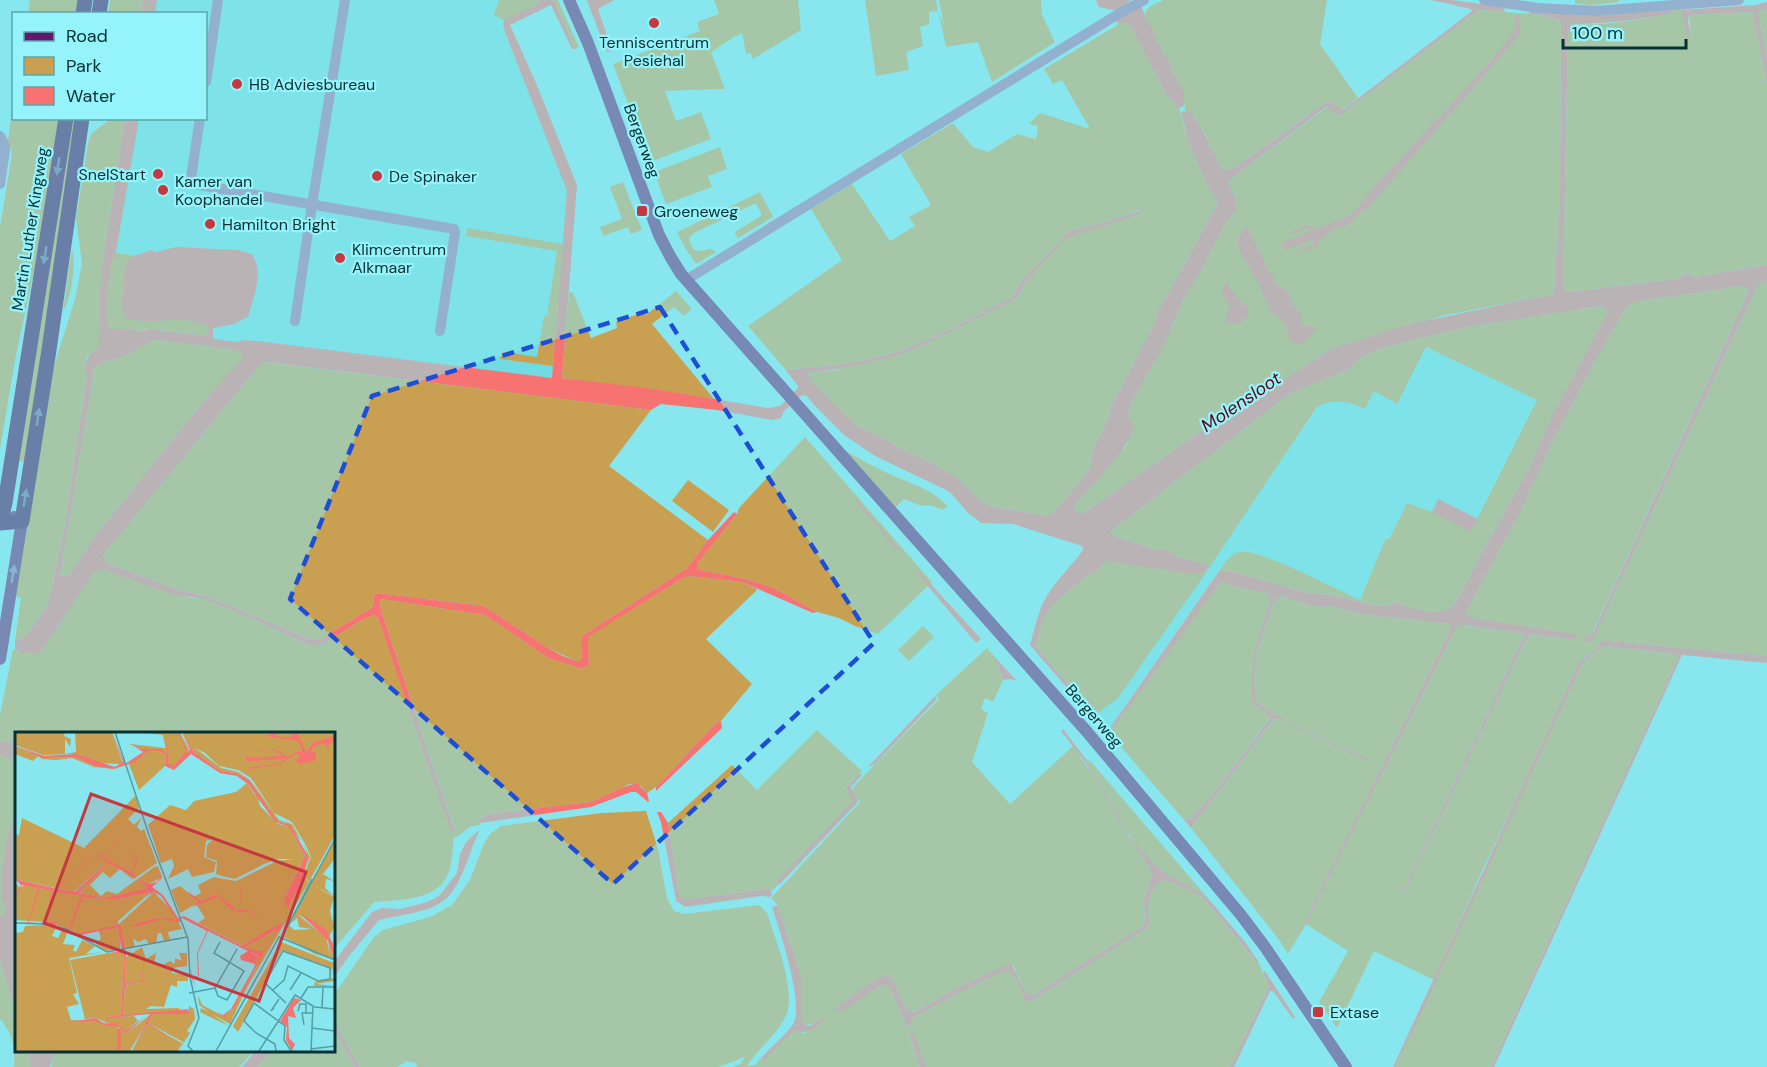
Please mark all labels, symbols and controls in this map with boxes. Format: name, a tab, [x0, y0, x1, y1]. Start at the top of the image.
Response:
legend	[12, 12, 207, 120]
scale bar	[1563, 12, 1686, 50]
marker: Tenniscentrum Pesiehal	[647, 16, 661, 30]
text: 100 m	[1572, 21, 1623, 45]
text: Road	[66, 24, 108, 48]
place label: Tenniscentrum Pesiehal	[599, 32, 709, 71]
text: Park	[66, 54, 102, 78]
place label: HB Adviesbureau	[249, 74, 375, 95]
marker: HB Adviesbureau	[230, 77, 244, 91]
text: Water	[66, 84, 116, 108]
street label: Bergerweg	[619, 101, 665, 181]
street label: Martin Luther Kingweg	[7, 146, 53, 312]
one-way arrow	[54, 157, 63, 176]
place label: SnelStart	[78, 164, 146, 185]
place label: De Spinaker	[389, 166, 477, 187]
marker: SnelStart	[151, 167, 165, 181]
marker: De Spinaker	[370, 169, 384, 183]
place label: Kamer van Koophandel	[175, 171, 263, 210]
marker: Kamer van Koophandel	[156, 183, 170, 197]
place label: Groeneweg	[654, 201, 738, 222]
marker: Groeneweg	[635, 204, 649, 218]
place label: Hamilton Bright	[222, 214, 336, 235]
marker: Hamilton Bright	[203, 217, 217, 231]
place label: Klimcentrum Alkmaar	[352, 239, 446, 278]
one-way arrow	[40, 246, 49, 265]
marker: Klimcentrum Alkmaar	[333, 251, 347, 265]
water label: Molensloot	[1196, 366, 1287, 438]
one-way arrow	[34, 407, 43, 426]
one-way arrow	[21, 488, 30, 507]
one-way arrow	[9, 564, 18, 583]
street label: Bergerweg	[1061, 680, 1128, 752]
inset map	[15, 732, 334, 1052]
place label: Extase	[1330, 1002, 1379, 1023]
marker: Extase	[1311, 1005, 1325, 1019]

